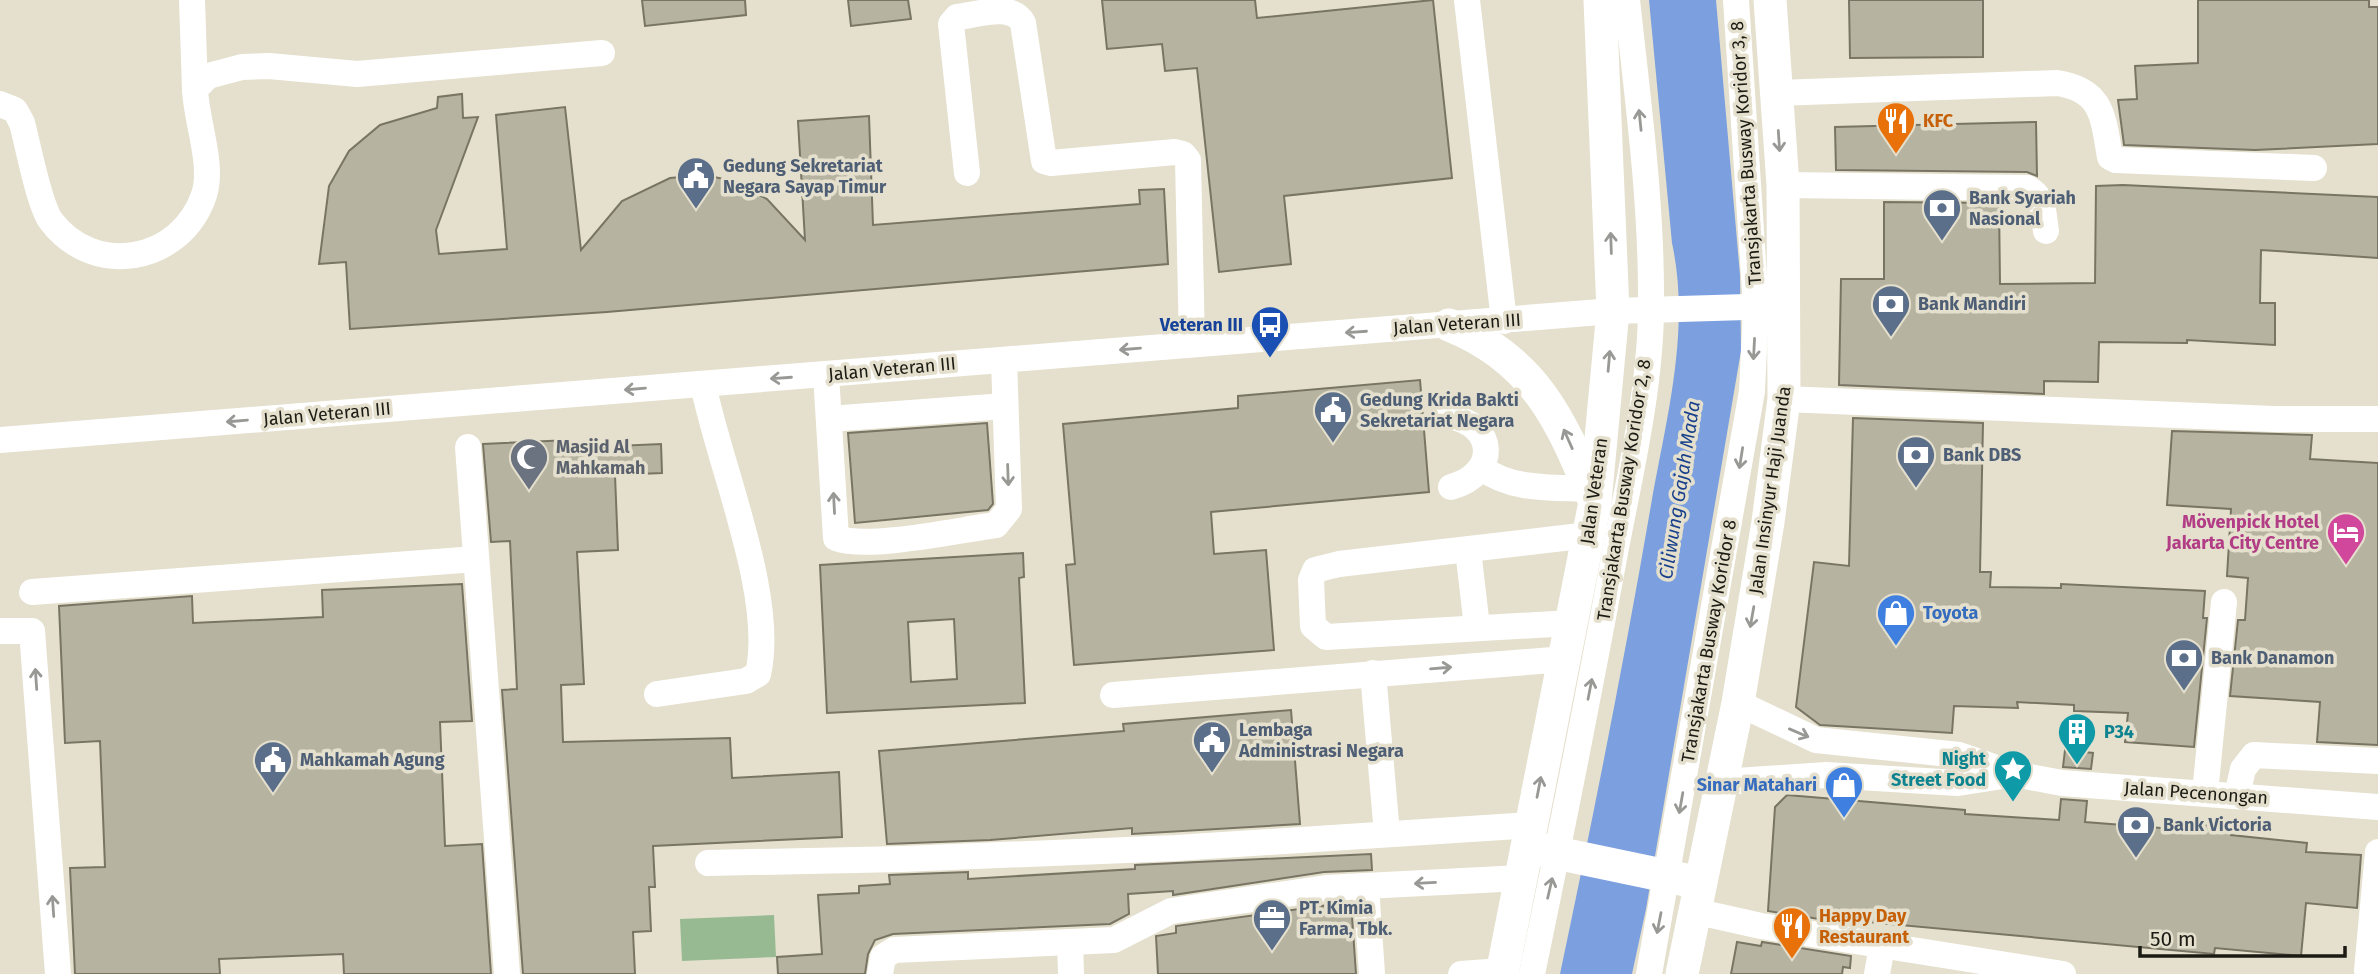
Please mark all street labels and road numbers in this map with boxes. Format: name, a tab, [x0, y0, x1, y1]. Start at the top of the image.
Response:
street label: Transjakarta Busway Koridor 3, 8	[1726, 20, 1766, 286]
street label: Jalan Veteran III	[1392, 309, 1522, 339]
street label: Jalan Veteran III	[827, 352, 957, 386]
street label: Transjakarta Busway Koridor 2, 8	[1592, 358, 1656, 622]
street label: Jalan Insinyur Haji Juanda	[1745, 385, 1795, 595]
street label: Jalan Veteran III	[262, 397, 392, 431]
street label: Jalan Veteran	[1576, 436, 1612, 546]
street label: Transjakarta Busway Koridor 8	[1677, 518, 1741, 764]
street label: Jalan Pecenongan	[2123, 777, 2269, 809]

